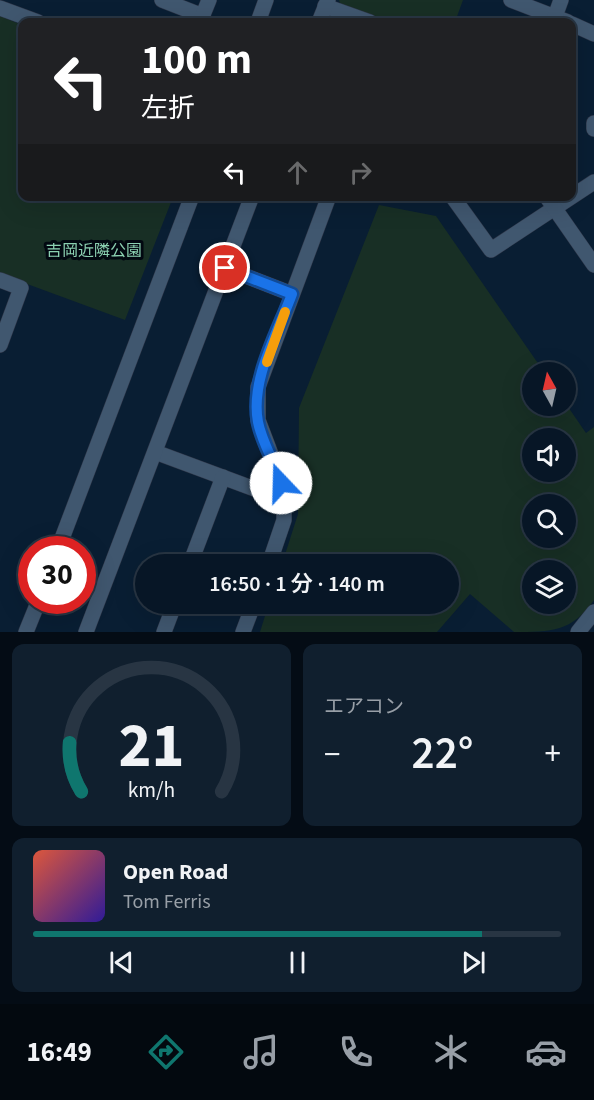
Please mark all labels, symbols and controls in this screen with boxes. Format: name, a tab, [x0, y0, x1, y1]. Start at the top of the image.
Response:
text: 100 m	[141, 30, 252, 90]
icon: left	[42, 42, 120, 120]
text: 左折	[141, 89, 195, 128]
icon: left	[218, 156, 251, 189]
icon: ahead	[281, 156, 314, 189]
icon: right	[344, 156, 377, 189]
park label: 吉岡近隣公園	[46, 240, 142, 262]
pin	[199, 242, 250, 293]
icon: arrive	[208, 251, 241, 284]
north arrow	[522, 362, 576, 416]
map controls	[522, 362, 576, 614]
button: sound	[522, 428, 576, 482]
position arrow	[249, 451, 313, 515]
button: search	[522, 494, 576, 548]
speed limit sign: 30	[18, 536, 96, 614]
button: layers	[522, 560, 576, 614]
text: 16:50 · 1 分 · 140 m	[209, 568, 385, 600]
text: エアコン	[324, 693, 404, 721]
text: 21	[119, 702, 184, 791]
text: 22°	[412, 722, 473, 786]
text: −	[324, 731, 340, 778]
text: +	[545, 731, 561, 778]
text: km/h	[128, 775, 175, 806]
text: Open Road	[123, 856, 228, 888]
text: Tom Ferris	[123, 888, 211, 916]
icon: previous	[105, 946, 138, 979]
icon: pause	[281, 946, 314, 979]
icon: next	[457, 946, 490, 979]
icon: directions	[145, 1031, 187, 1073]
icon: music	[240, 1031, 282, 1073]
icon: phone	[335, 1031, 377, 1073]
icon: climate	[430, 1031, 472, 1073]
icon: car	[525, 1031, 567, 1073]
text: 16:49	[27, 1033, 92, 1072]

